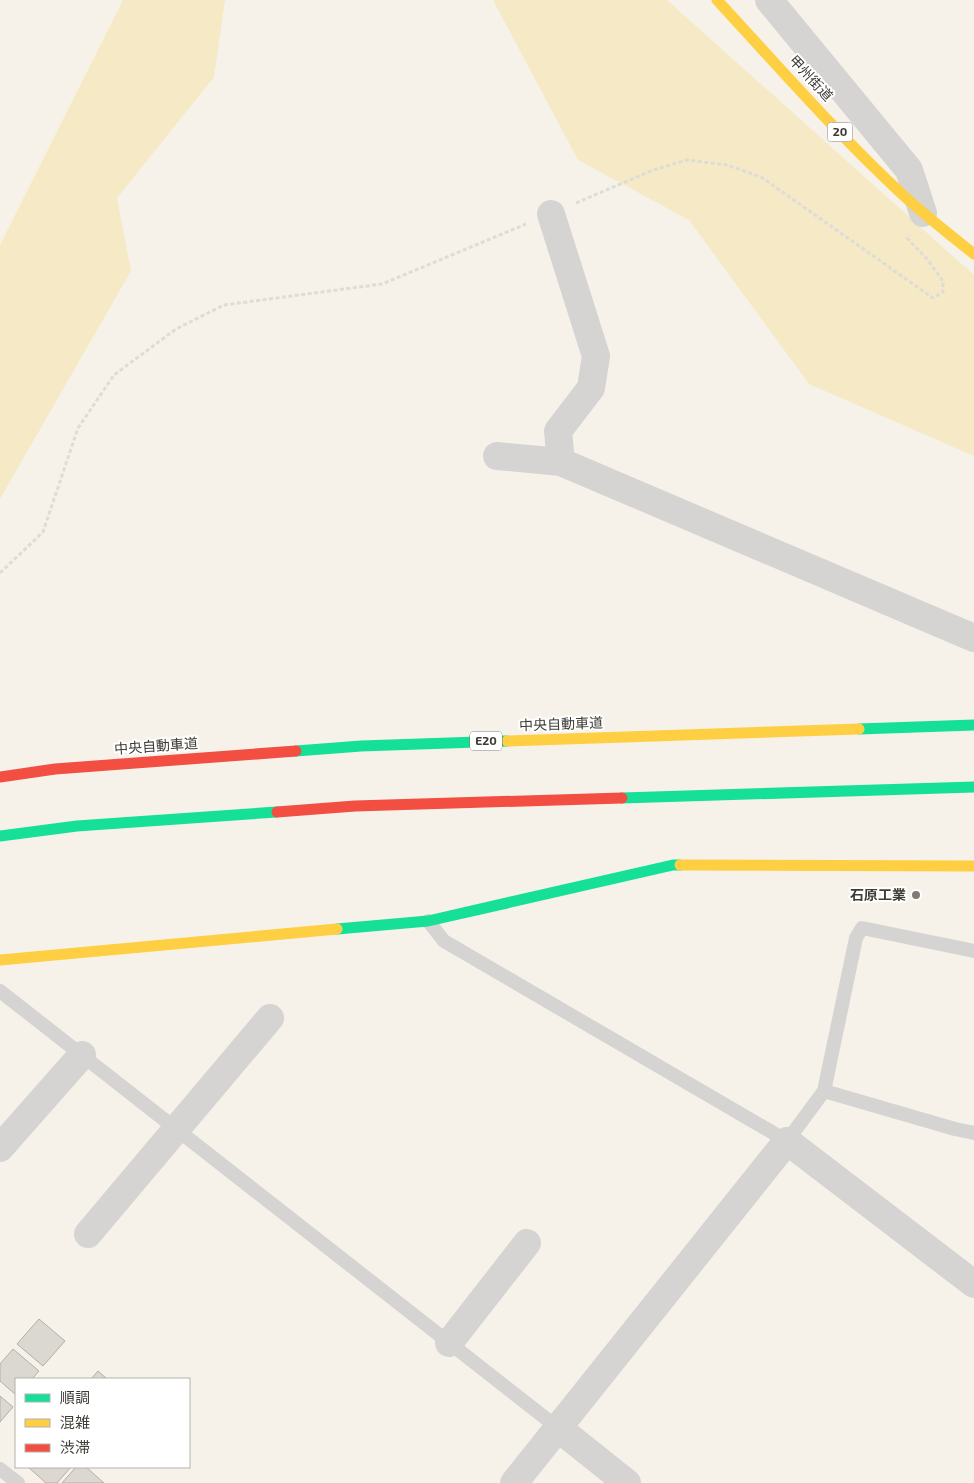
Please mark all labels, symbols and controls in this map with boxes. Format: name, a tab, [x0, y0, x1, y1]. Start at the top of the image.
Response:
street label: 甲州街道	[786, 51, 837, 104]
road number: 20	[828, 122, 852, 142]
street label: 中央自動車道	[519, 714, 603, 733]
road number: E20	[470, 731, 502, 750]
street label: 中央自動車道	[113, 734, 198, 757]
place label: 石原工業	[850, 886, 906, 903]
marker: 石原工業	[910, 889, 922, 901]
legend	[15, 1378, 190, 1468]
text: 順調	[60, 1388, 90, 1406]
text: 混雑	[60, 1413, 90, 1431]
text: 渋滞	[60, 1438, 90, 1456]

